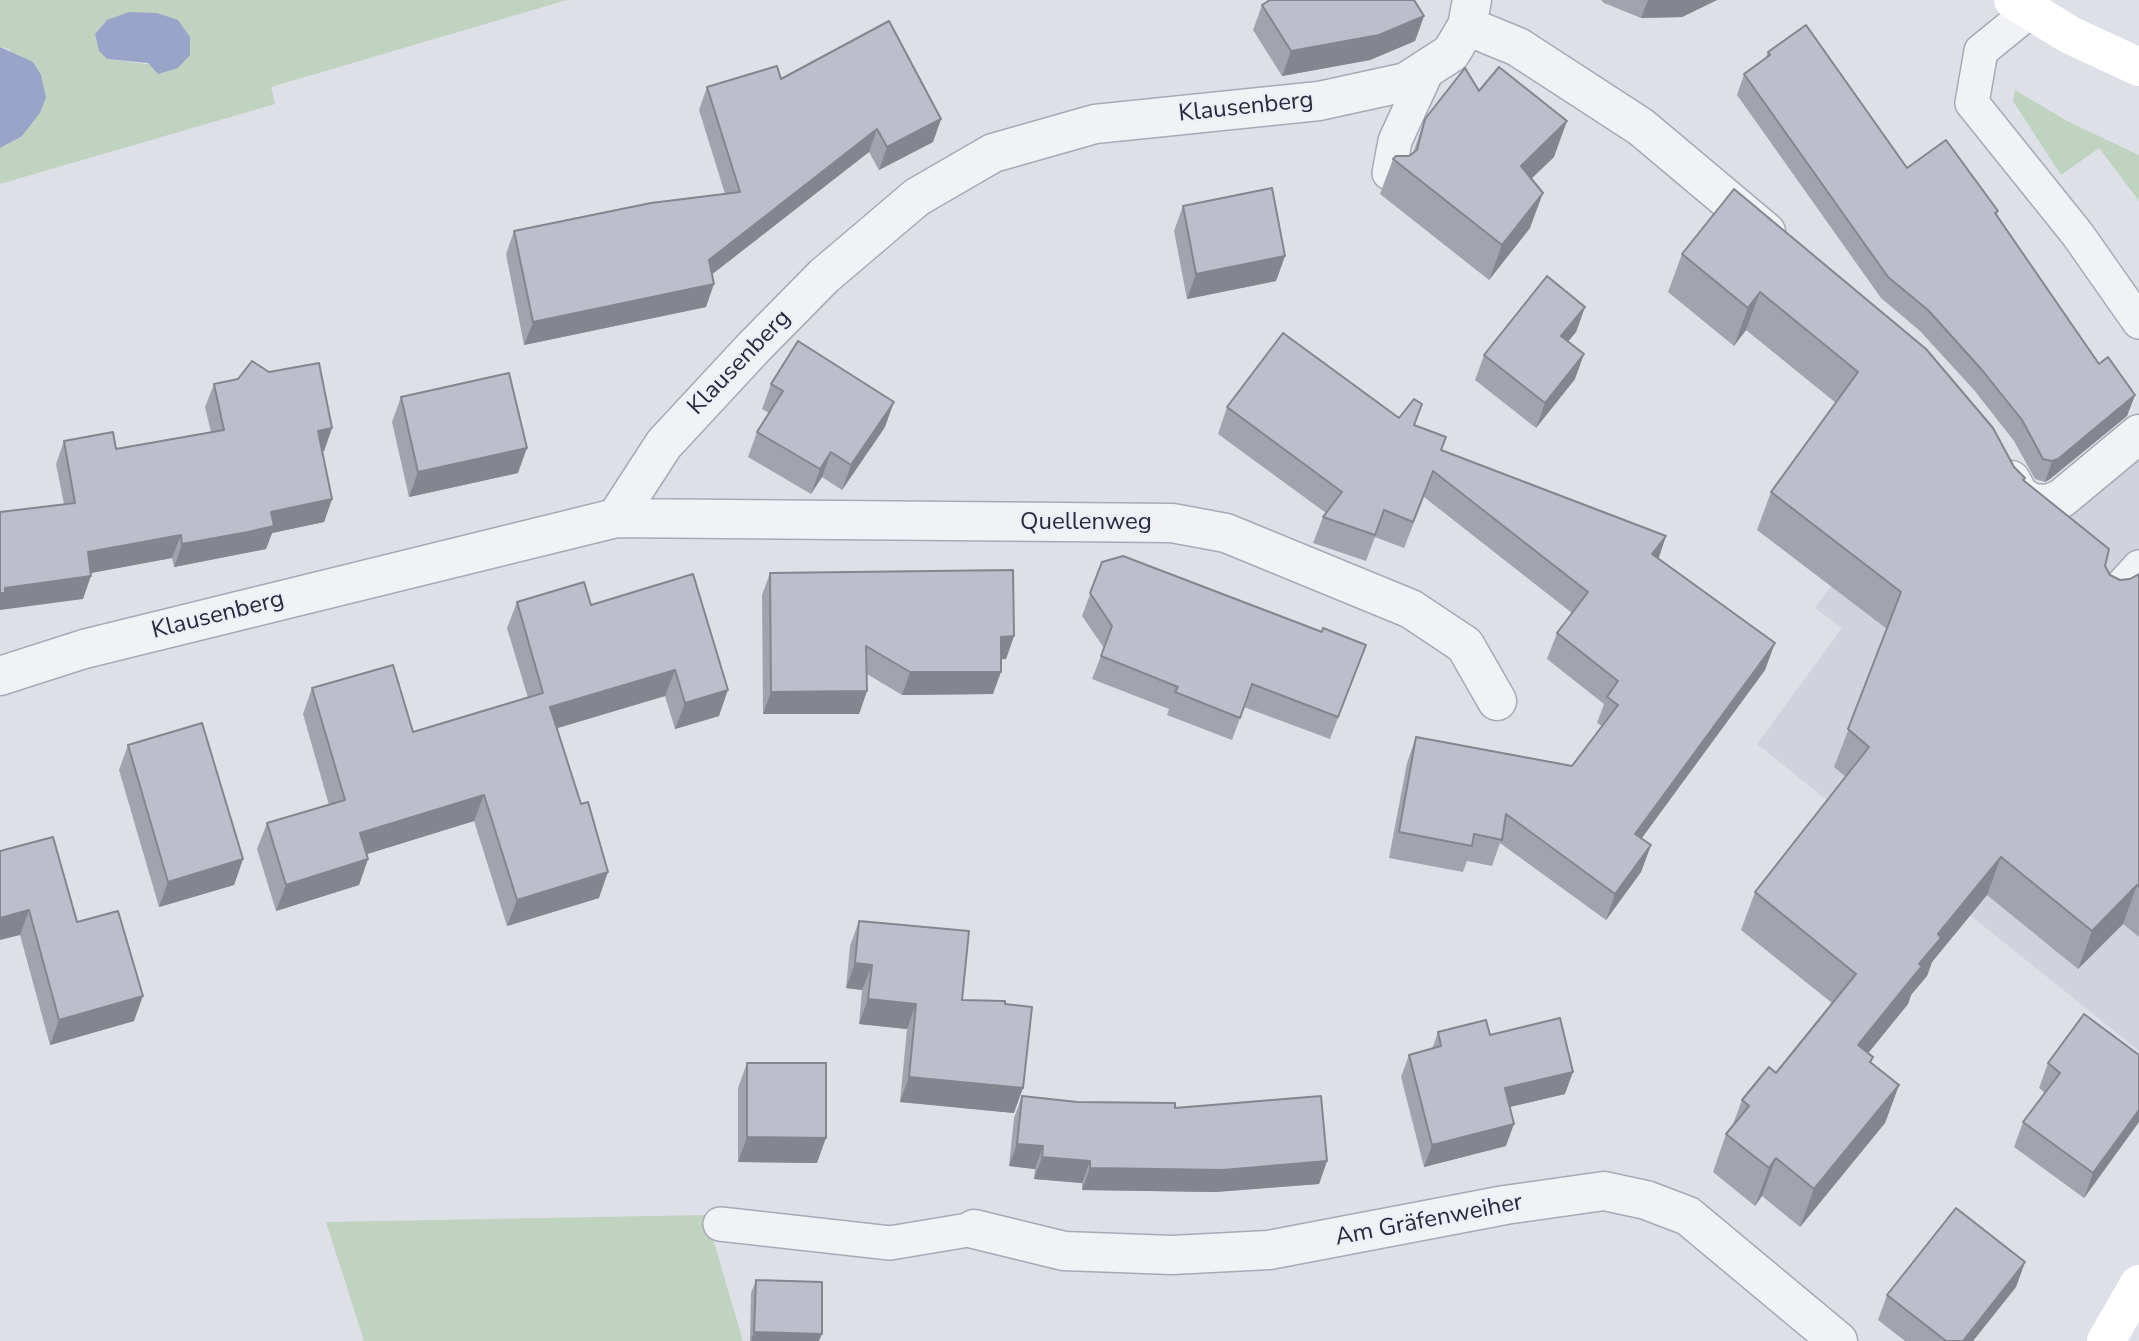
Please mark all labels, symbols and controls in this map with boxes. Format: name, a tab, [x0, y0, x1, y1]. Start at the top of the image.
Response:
street label: Klausenberg	[1177, 87, 1315, 129]
street label: Klausenberg	[683, 304, 797, 422]
street label: Quellenweg	[1020, 509, 1152, 537]
street label: Klausenberg	[149, 586, 287, 646]
street label: Am Gräfenweiher	[1333, 1189, 1525, 1253]

